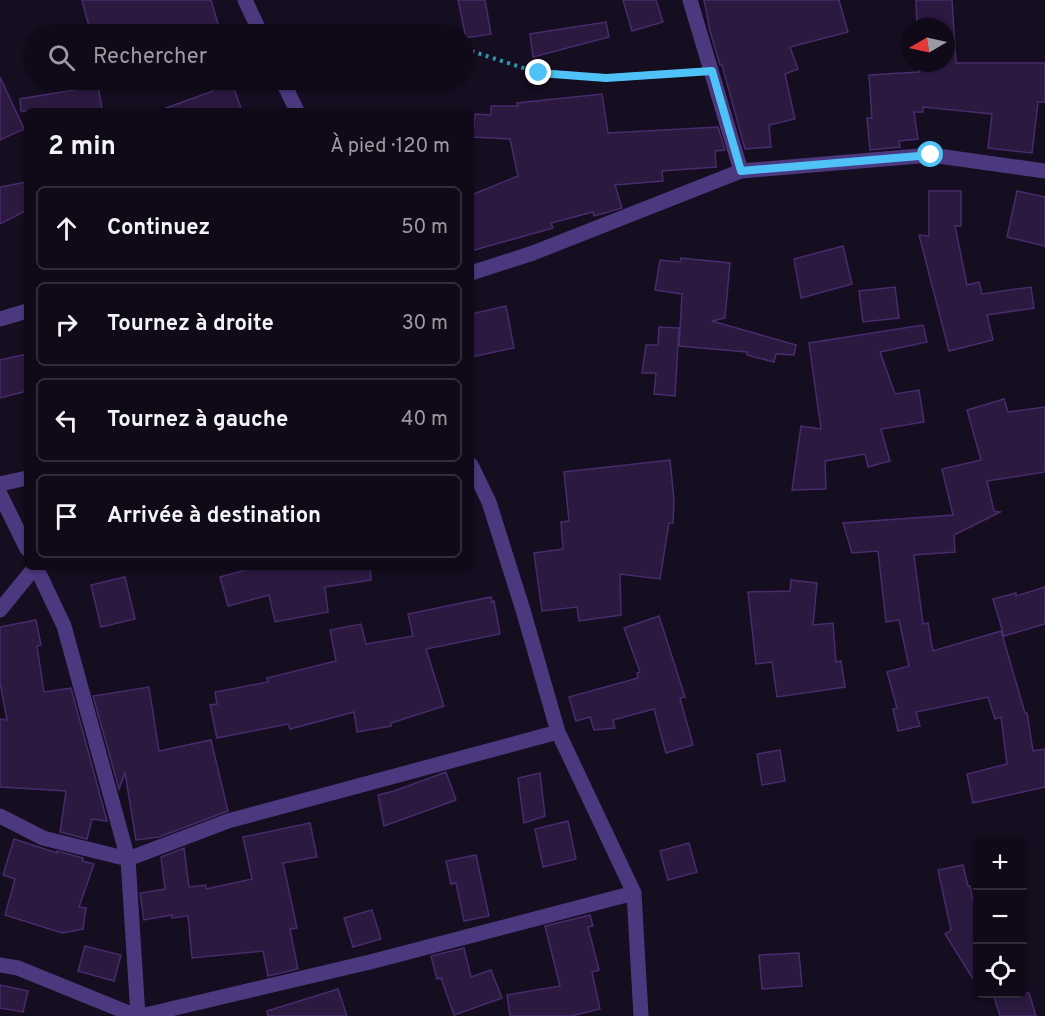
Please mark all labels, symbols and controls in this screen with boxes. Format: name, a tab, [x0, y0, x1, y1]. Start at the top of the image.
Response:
north arrow	[901, 18, 955, 72]
search box	[24, 24, 474, 90]
icon: search	[45, 41, 78, 74]
text: Rechercher	[93, 44, 207, 71]
route end	[525, 59, 551, 85]
text: 2 min	[48, 131, 116, 164]
text: À pied · 120 m	[330, 134, 450, 160]
route start	[917, 141, 943, 167]
icon: ahead	[50, 212, 83, 245]
text: Continuez	[107, 215, 210, 242]
text: 50 m	[401, 215, 448, 241]
icon: right	[50, 308, 83, 341]
text: Tournez à droite	[107, 311, 274, 338]
text: 30 m	[402, 311, 448, 337]
icon: left	[50, 404, 83, 437]
text: Tournez à gauche	[107, 407, 288, 434]
text: 40 m	[401, 407, 448, 433]
icon: arrive	[50, 500, 83, 533]
text: Arrivée à destination	[107, 503, 321, 530]
map controls	[973, 836, 1027, 998]
button: +	[973, 836, 1027, 890]
button: −	[973, 890, 1027, 944]
button: locate	[973, 944, 1027, 998]

